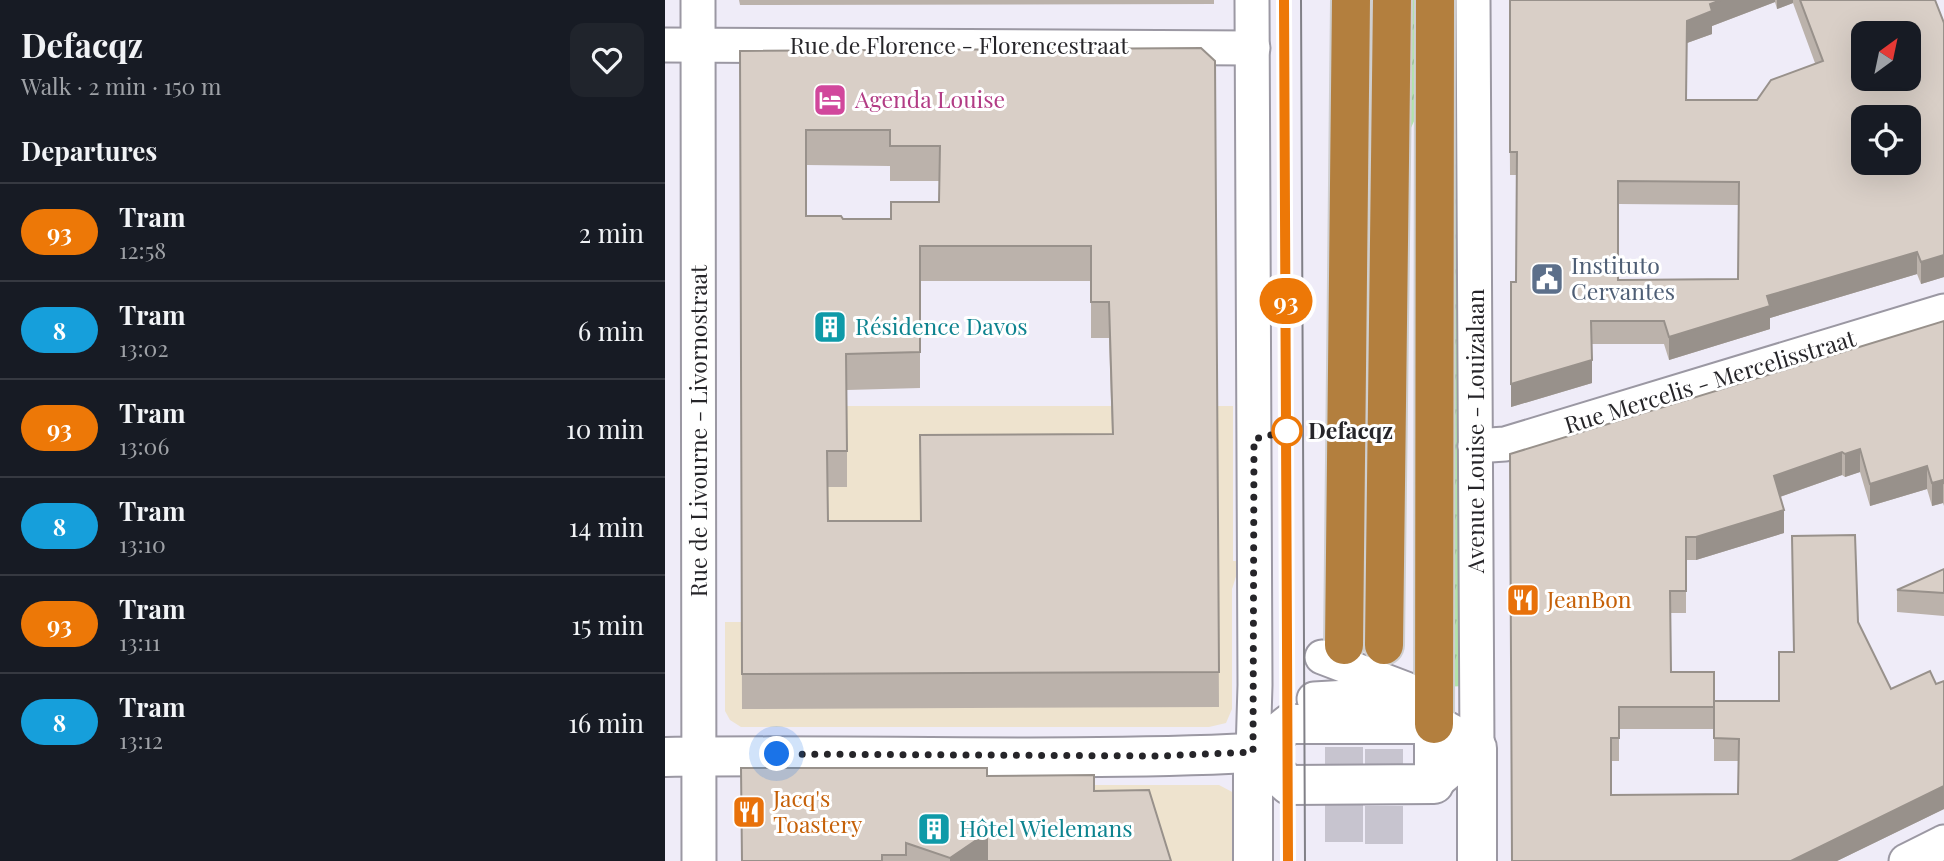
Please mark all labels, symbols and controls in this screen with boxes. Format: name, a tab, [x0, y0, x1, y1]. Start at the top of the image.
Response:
north arrow	[1851, 21, 1921, 91]
map controls	[1851, 21, 1921, 175]
text: Defacqz	[21, 22, 143, 66]
button: heart	[570, 23, 644, 97]
street label: Rue de Florence - Florencestraat	[790, 29, 1129, 60]
text: Walk · 2 min · 150 m	[21, 70, 222, 101]
hotel icon: Agenda Louise	[811, 81, 849, 119]
place label: Agenda Louise	[854, 83, 1005, 114]
button: locate	[1851, 105, 1921, 175]
text: Departures	[21, 133, 157, 168]
text: Tram	[119, 199, 186, 234]
text: 2 min	[579, 215, 644, 250]
text: 93	[47, 216, 72, 248]
text: 12:58	[119, 234, 166, 265]
place label: Instituto Cervantes	[1571, 249, 1675, 306]
public building icon: Instituto Cervantes	[1528, 260, 1566, 298]
street label: Rue de Livourne - Livornostraat	[682, 264, 713, 597]
line badge: 93	[1255, 278, 1317, 324]
text: 93	[1274, 285, 1298, 317]
street label: Avenue Louise - Louizalaan	[1459, 288, 1490, 574]
text: Tram	[119, 297, 186, 332]
building icon: Résidence Davos	[811, 308, 849, 346]
place label: Résidence Davos	[855, 310, 1028, 341]
text: 6 min	[578, 313, 644, 348]
text: 8	[53, 314, 66, 346]
street label: Rue Mercelis - Mercelisstraat	[1560, 321, 1860, 440]
text: 13:02	[119, 332, 168, 363]
text: Tram	[119, 395, 186, 430]
text: 10 min	[566, 411, 644, 446]
text: 93	[47, 412, 72, 444]
place label: Defacqz	[1308, 414, 1393, 445]
marker: Defacqz	[1272, 416, 1302, 446]
text: 13:06	[119, 430, 169, 461]
text: Tram	[119, 493, 186, 528]
text: 14 min	[569, 509, 644, 544]
text: 8	[53, 510, 66, 542]
text: 13:10	[119, 528, 166, 559]
restaurant icon: JeanBon	[1504, 581, 1542, 619]
place label: JeanBon	[1546, 583, 1632, 614]
text: Tram	[119, 591, 186, 626]
text: 15 min	[572, 607, 644, 642]
text: 93	[47, 608, 72, 640]
text: 13:11	[119, 626, 161, 657]
text: Tram	[119, 689, 186, 724]
text: 16 min	[568, 705, 644, 740]
text: 8	[53, 706, 66, 738]
text: 13:12	[119, 724, 163, 755]
your location	[759, 736, 794, 771]
place label: Jacq's Toastery	[772, 782, 863, 839]
restaurant icon: Jacq's Toastery	[730, 793, 768, 831]
building icon: Hôtel Wielemans	[915, 810, 953, 848]
place label: Hôtel Wielemans	[959, 812, 1132, 843]

